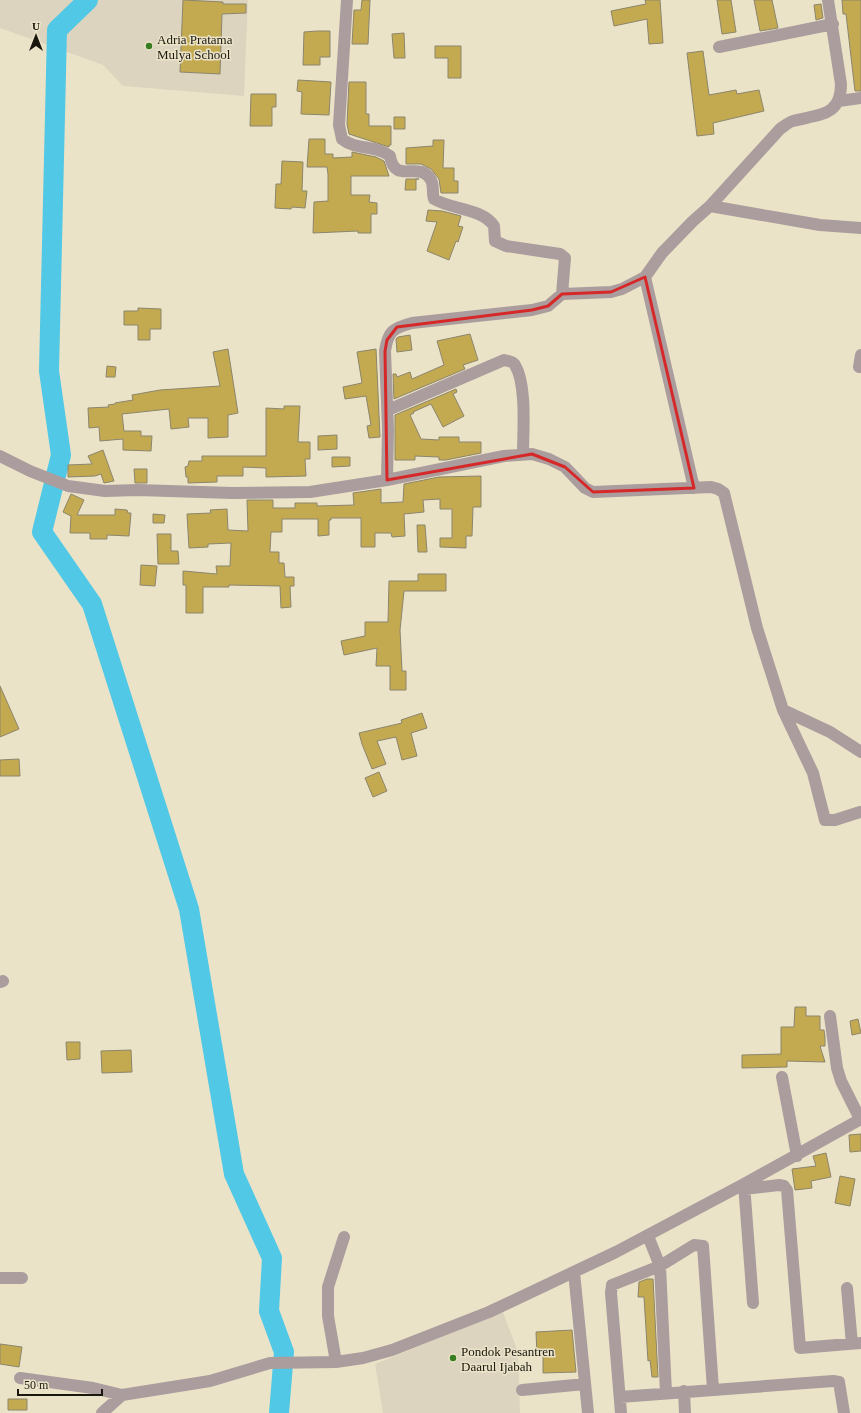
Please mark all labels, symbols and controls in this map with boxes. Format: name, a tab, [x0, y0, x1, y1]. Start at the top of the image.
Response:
north arrow	[16, 16, 56, 56]
text: U	[32, 20, 40, 32]
place label: Adria Pratama Mulya School	[157, 32, 233, 62]
marker: Adria Pratama Mulya School	[144, 41, 154, 51]
place label: Pondok Pesantren Daarul Ijabah	[461, 1344, 555, 1374]
marker: Pondok Pesantren Daarul Ijabah	[448, 1353, 458, 1363]
scale bar	[18, 1371, 102, 1397]
text: 50 m	[24, 1378, 49, 1392]

